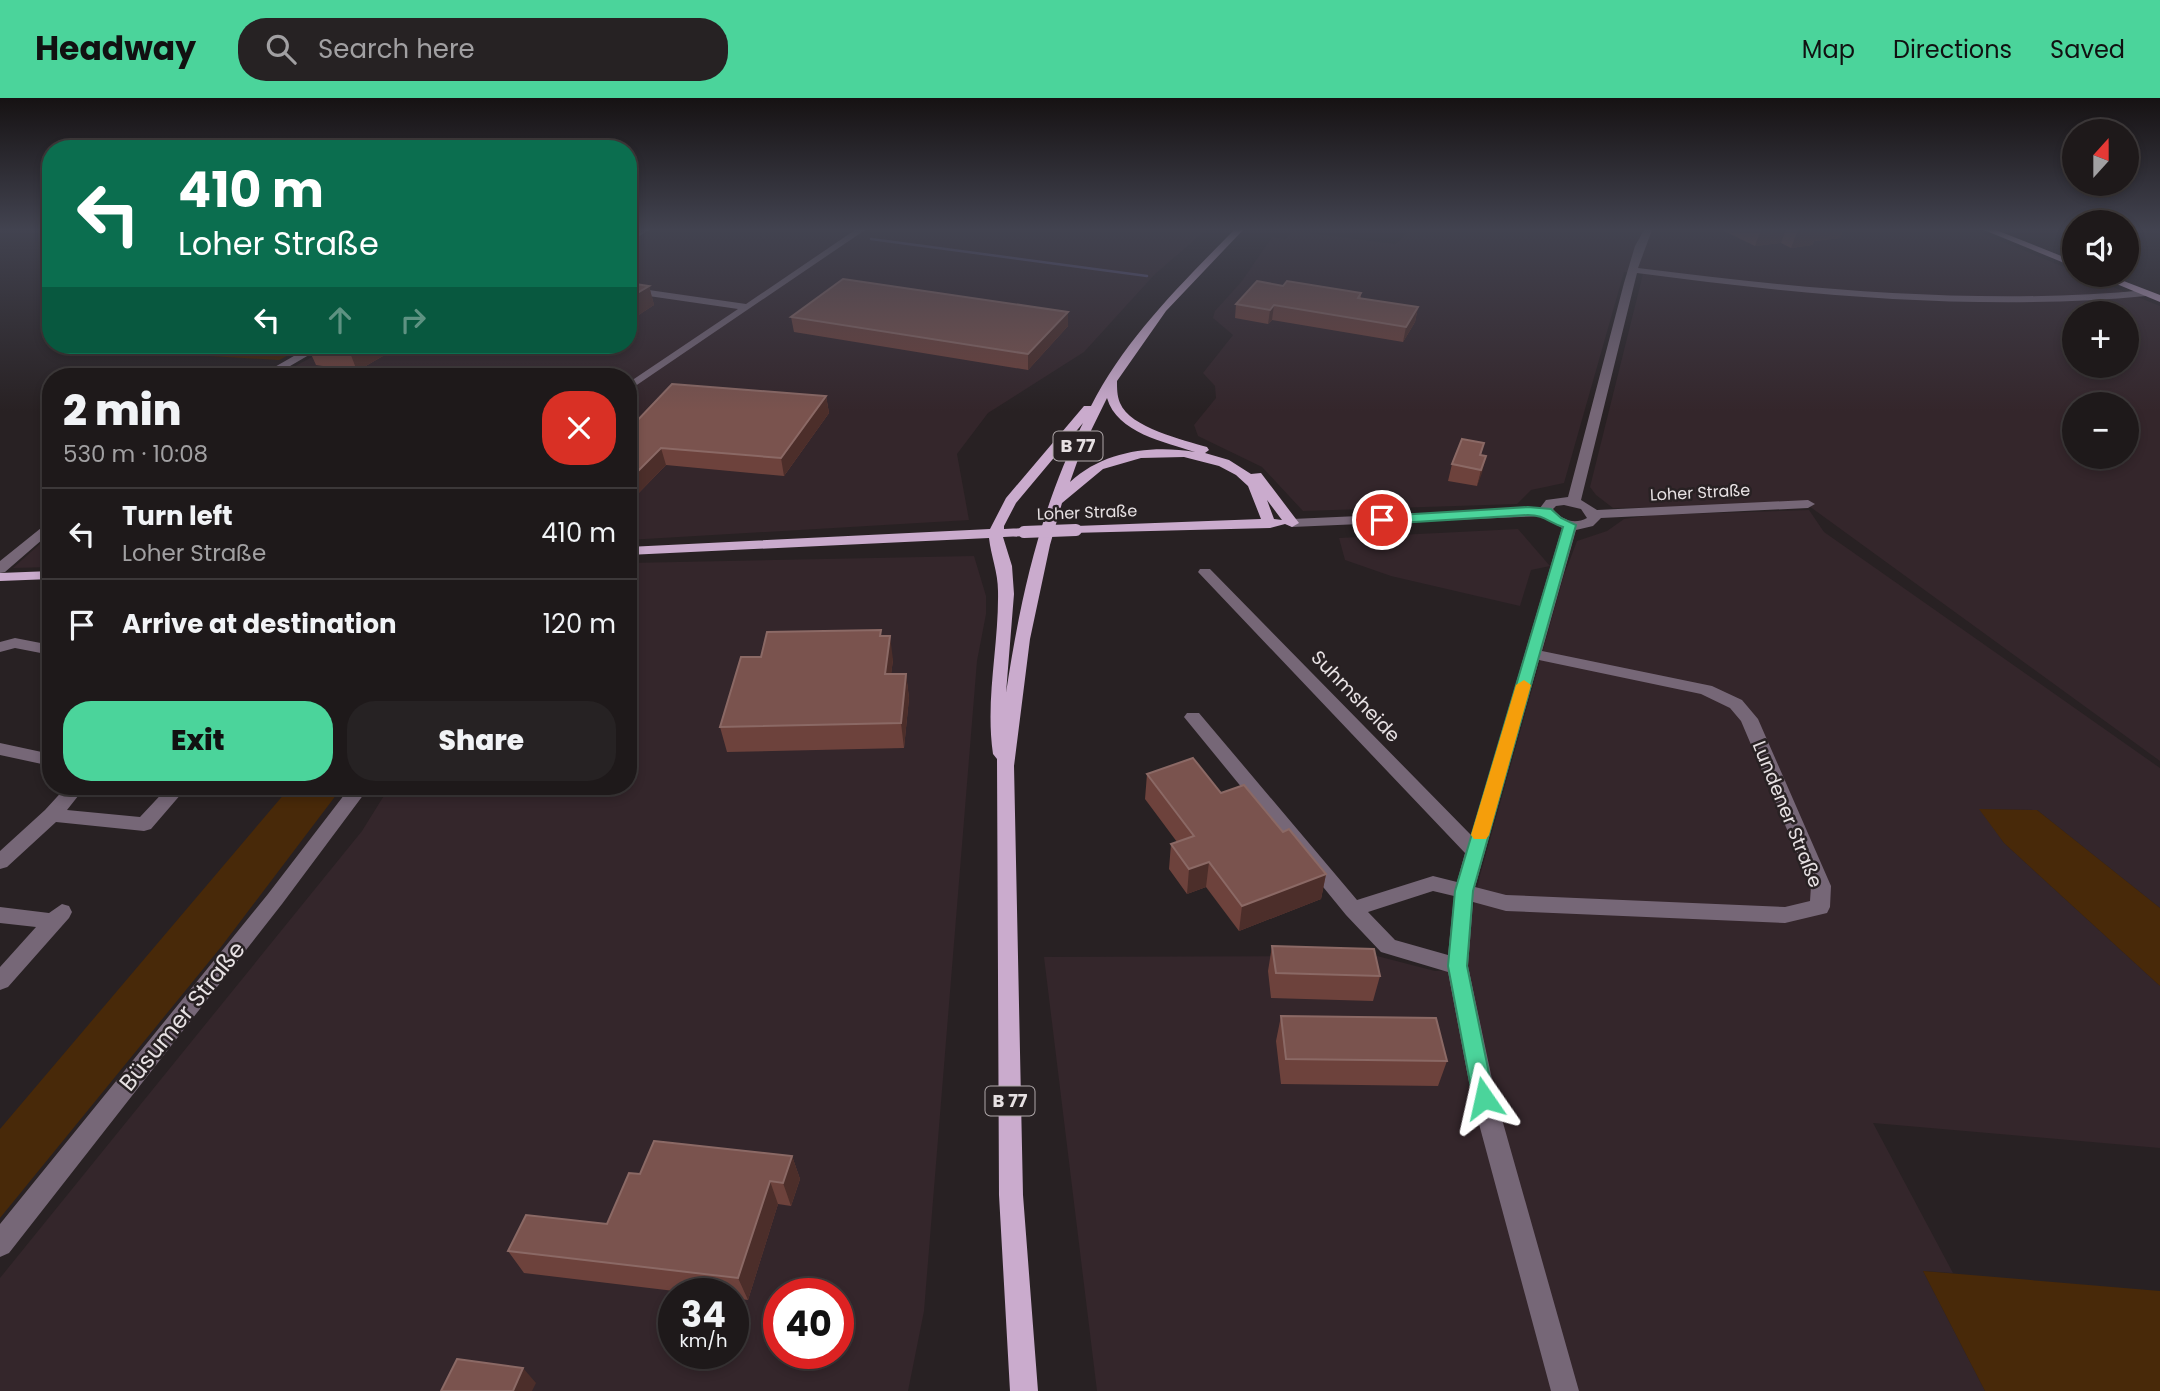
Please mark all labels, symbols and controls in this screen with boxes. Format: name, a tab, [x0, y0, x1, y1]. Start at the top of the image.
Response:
search box	[238, 18, 728, 81]
text: Headway	[35, 25, 196, 72]
icon: search	[262, 30, 300, 68]
text: Search here	[318, 31, 475, 67]
text: Map	[1802, 33, 1855, 66]
text: Directions	[1893, 33, 2012, 66]
text: Saved	[2050, 33, 2125, 66]
north arrow	[2062, 119, 2138, 196]
map controls	[2062, 119, 2139, 469]
text: 410 m	[178, 156, 324, 224]
icon: left	[63, 168, 154, 259]
button: sound	[2062, 210, 2139, 287]
text: Loher Straße	[178, 221, 379, 266]
icon: left	[248, 301, 286, 339]
icon: ahead	[321, 301, 359, 339]
icon: right	[394, 301, 432, 339]
button: +	[2062, 301, 2139, 378]
text: 2 min	[63, 381, 181, 440]
button: close	[542, 391, 616, 465]
button: −	[2062, 392, 2139, 469]
road number: B 77	[1054, 432, 1102, 460]
text: 530 m · 10:08	[63, 438, 208, 470]
street label: Loher Straße	[1649, 478, 1751, 507]
pin	[1352, 490, 1412, 550]
text: Turn left	[122, 498, 233, 534]
street label: Loher Straße	[1036, 499, 1138, 526]
icon: arrive	[1363, 501, 1401, 539]
icon: left	[63, 515, 101, 553]
text: 410 m	[541, 515, 616, 551]
text: Loher Straße	[122, 537, 266, 569]
icon: arrive	[63, 606, 101, 644]
text: Arrive at destination	[122, 606, 397, 642]
text: 120 m	[543, 606, 616, 642]
street label: Suhmsheide	[1305, 644, 1406, 748]
button: Exit	[63, 701, 333, 781]
button: Share	[347, 701, 616, 781]
street label: Lundener Straße	[1746, 737, 1829, 892]
street label: Büsumer Straße	[112, 934, 252, 1098]
position arrow	[1447, 1061, 1521, 1135]
road number: B 77	[986, 1086, 1034, 1116]
speed limit sign: 40	[763, 1278, 854, 1369]
text: 34	[681, 1290, 726, 1339]
text: km/h	[680, 1328, 727, 1353]

